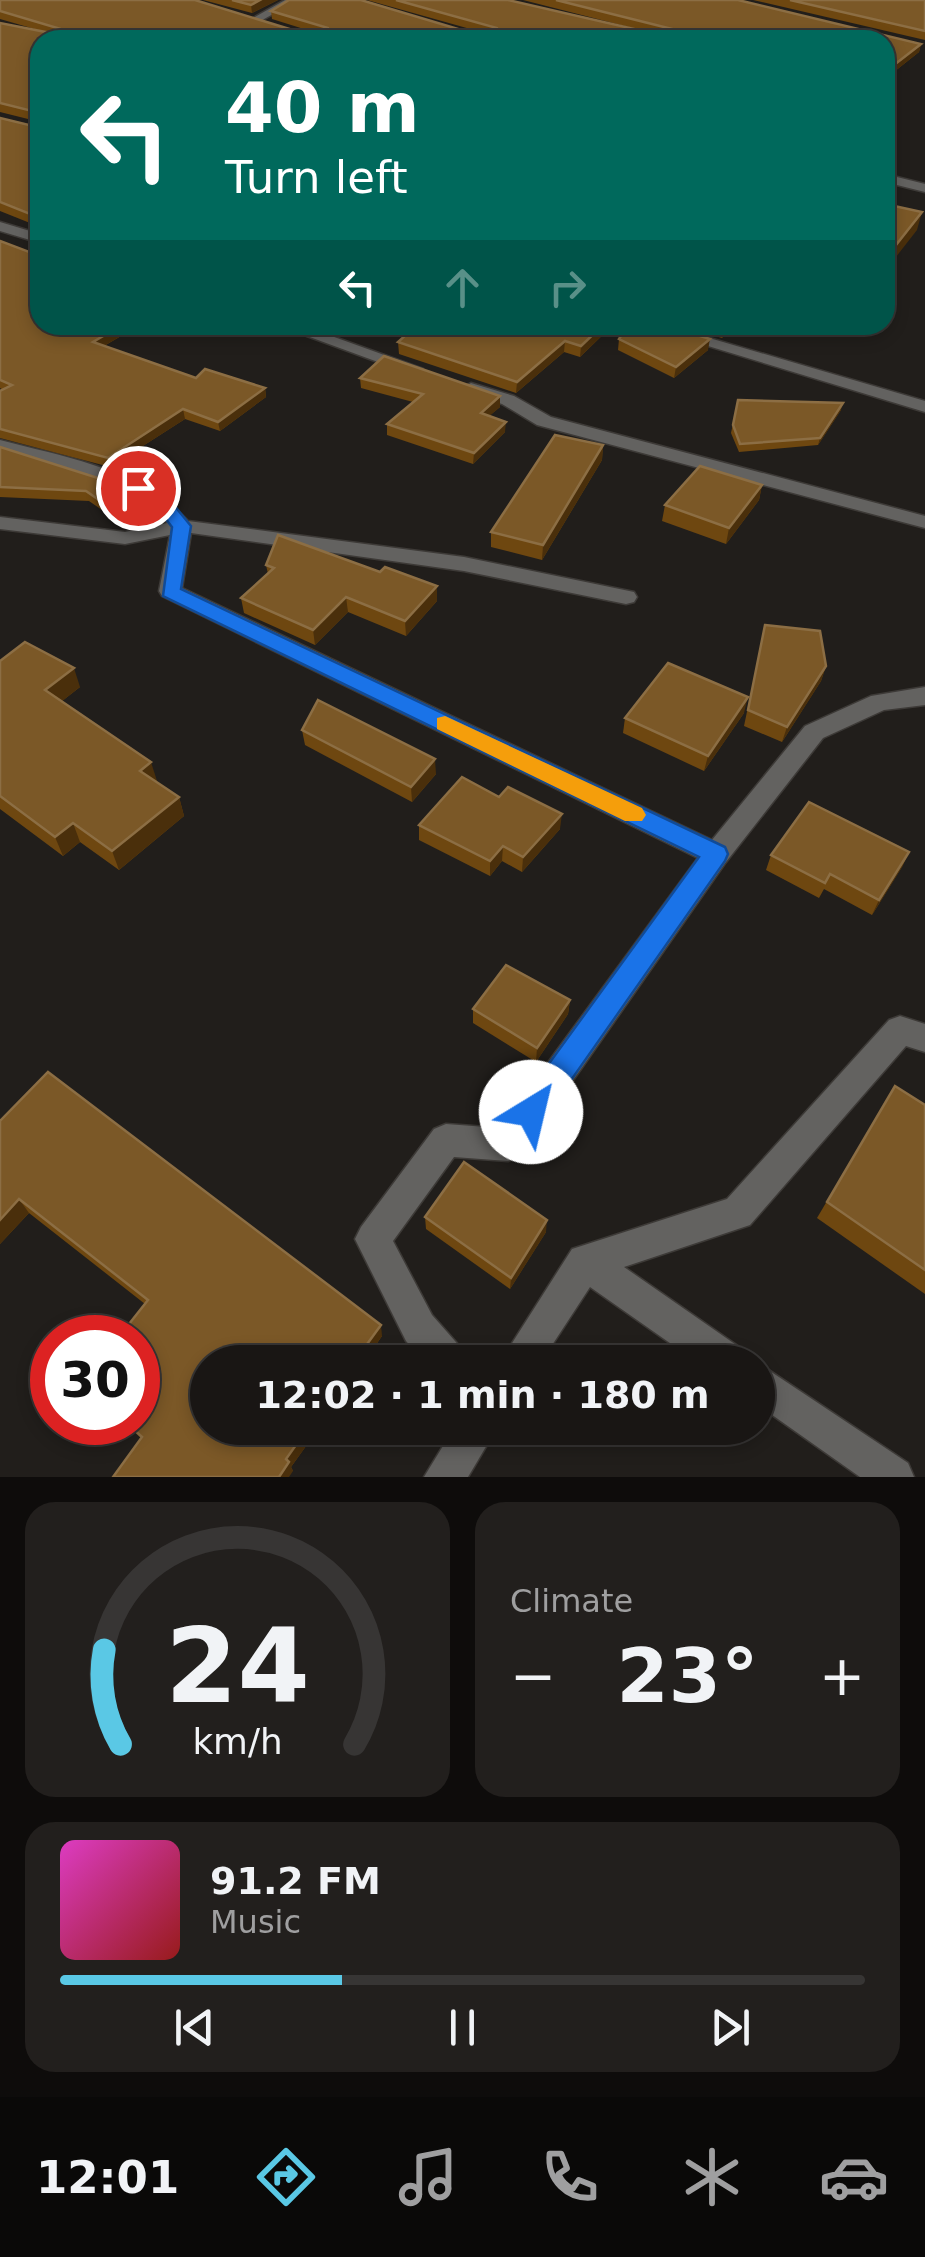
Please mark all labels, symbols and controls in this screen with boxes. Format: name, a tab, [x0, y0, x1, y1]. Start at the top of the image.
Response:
text: 40 m	[225, 67, 420, 149]
icon: left	[60, 70, 190, 200]
text: Turn left	[225, 151, 408, 204]
icon: left	[330, 260, 385, 315]
icon: ahead	[435, 260, 490, 315]
icon: right	[540, 260, 595, 315]
pin	[96, 446, 181, 531]
icon: arrive	[111, 461, 166, 516]
position arrow	[479, 1060, 583, 1164]
speed limit sign: 30	[30, 1315, 160, 1445]
text: 12:02 · 1 min · 180 m	[255, 1373, 710, 1417]
text: Climate	[510, 1582, 633, 1620]
text: 24	[165, 1605, 310, 1727]
text: 23°	[617, 1632, 758, 1720]
text: −	[510, 1644, 556, 1708]
text: +	[819, 1644, 865, 1708]
text: km/h	[192, 1721, 283, 1762]
text: 91.2 FM	[210, 1859, 381, 1903]
text: Music	[210, 1903, 301, 1941]
icon: previous	[167, 2000, 222, 2055]
icon: pause	[435, 2000, 490, 2055]
icon: next	[703, 2000, 758, 2055]
icon: directions	[251, 2142, 321, 2212]
icon: music	[393, 2142, 463, 2212]
icon: phone	[535, 2142, 605, 2212]
icon: climate	[677, 2142, 747, 2212]
icon: car	[819, 2142, 889, 2212]
text: 12:01	[36, 2151, 179, 2204]

